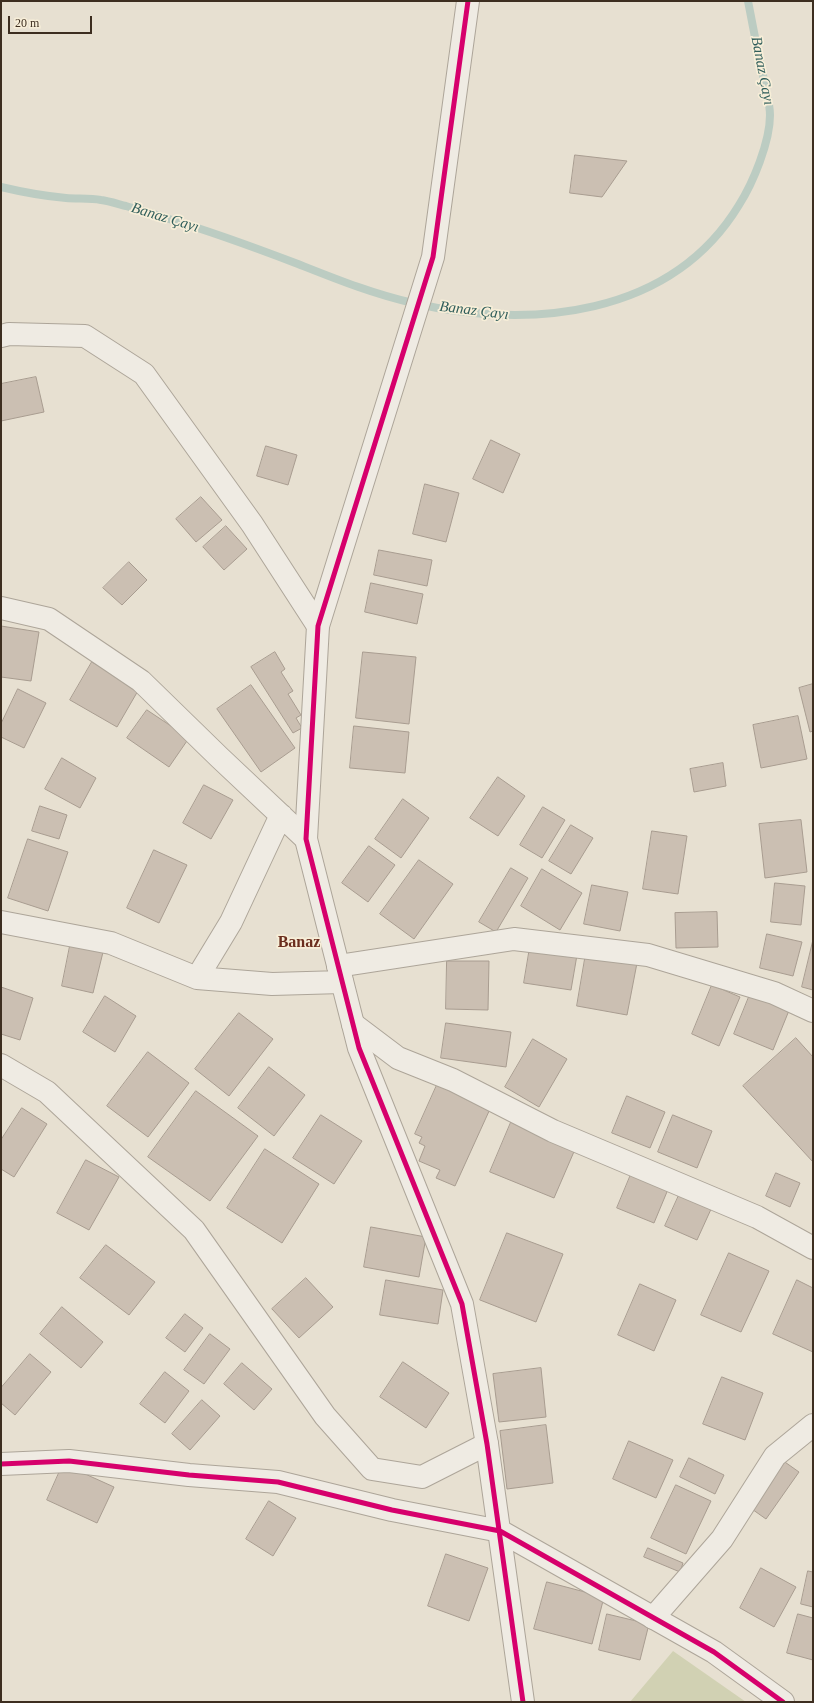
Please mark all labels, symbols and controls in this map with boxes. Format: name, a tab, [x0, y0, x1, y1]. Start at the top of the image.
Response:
scale bar	[10, 8, 94, 34]
text: 20 m	[15, 16, 39, 30]
water label: Banaz Çayı	[747, 35, 777, 107]
water label: Banaz Çayı	[129, 199, 201, 237]
water label: Banaz Çayı	[438, 298, 510, 324]
district label: Banaz	[278, 933, 320, 953]

